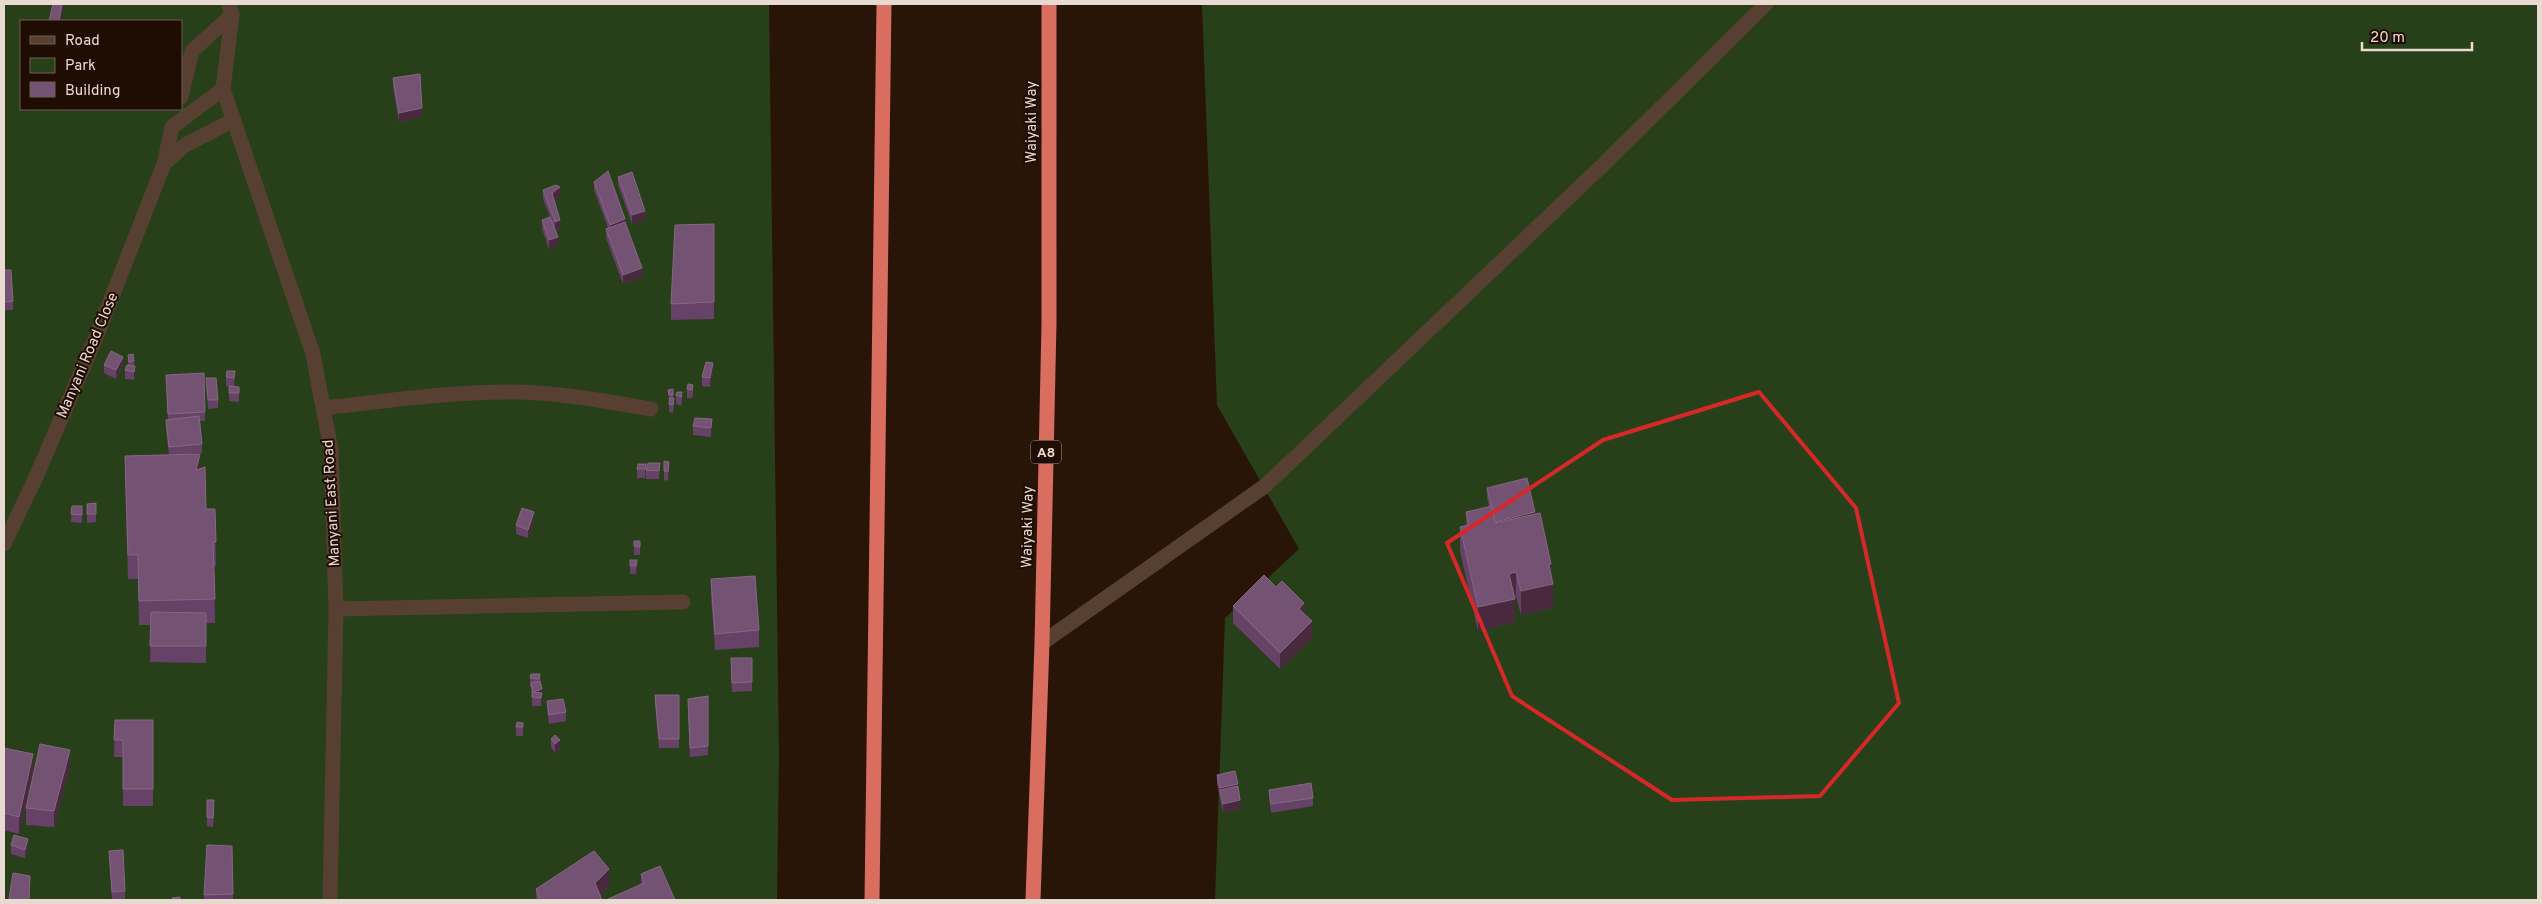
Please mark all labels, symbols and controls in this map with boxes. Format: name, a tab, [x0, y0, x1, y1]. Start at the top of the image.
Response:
legend	[20, 20, 182, 110]
scale bar	[2362, 20, 2472, 52]
text: 20 m	[2370, 29, 2405, 48]
text: Road	[65, 32, 100, 51]
text: Park	[65, 57, 96, 76]
street label: Waiyaki Way	[1023, 81, 1042, 163]
text: Building	[65, 82, 120, 101]
street label: Manyani Road Close	[53, 290, 123, 421]
street label: Manyani East Road	[320, 439, 345, 567]
road number: A8	[1031, 441, 1061, 464]
street label: Waiyaki Way	[1018, 486, 1039, 568]

